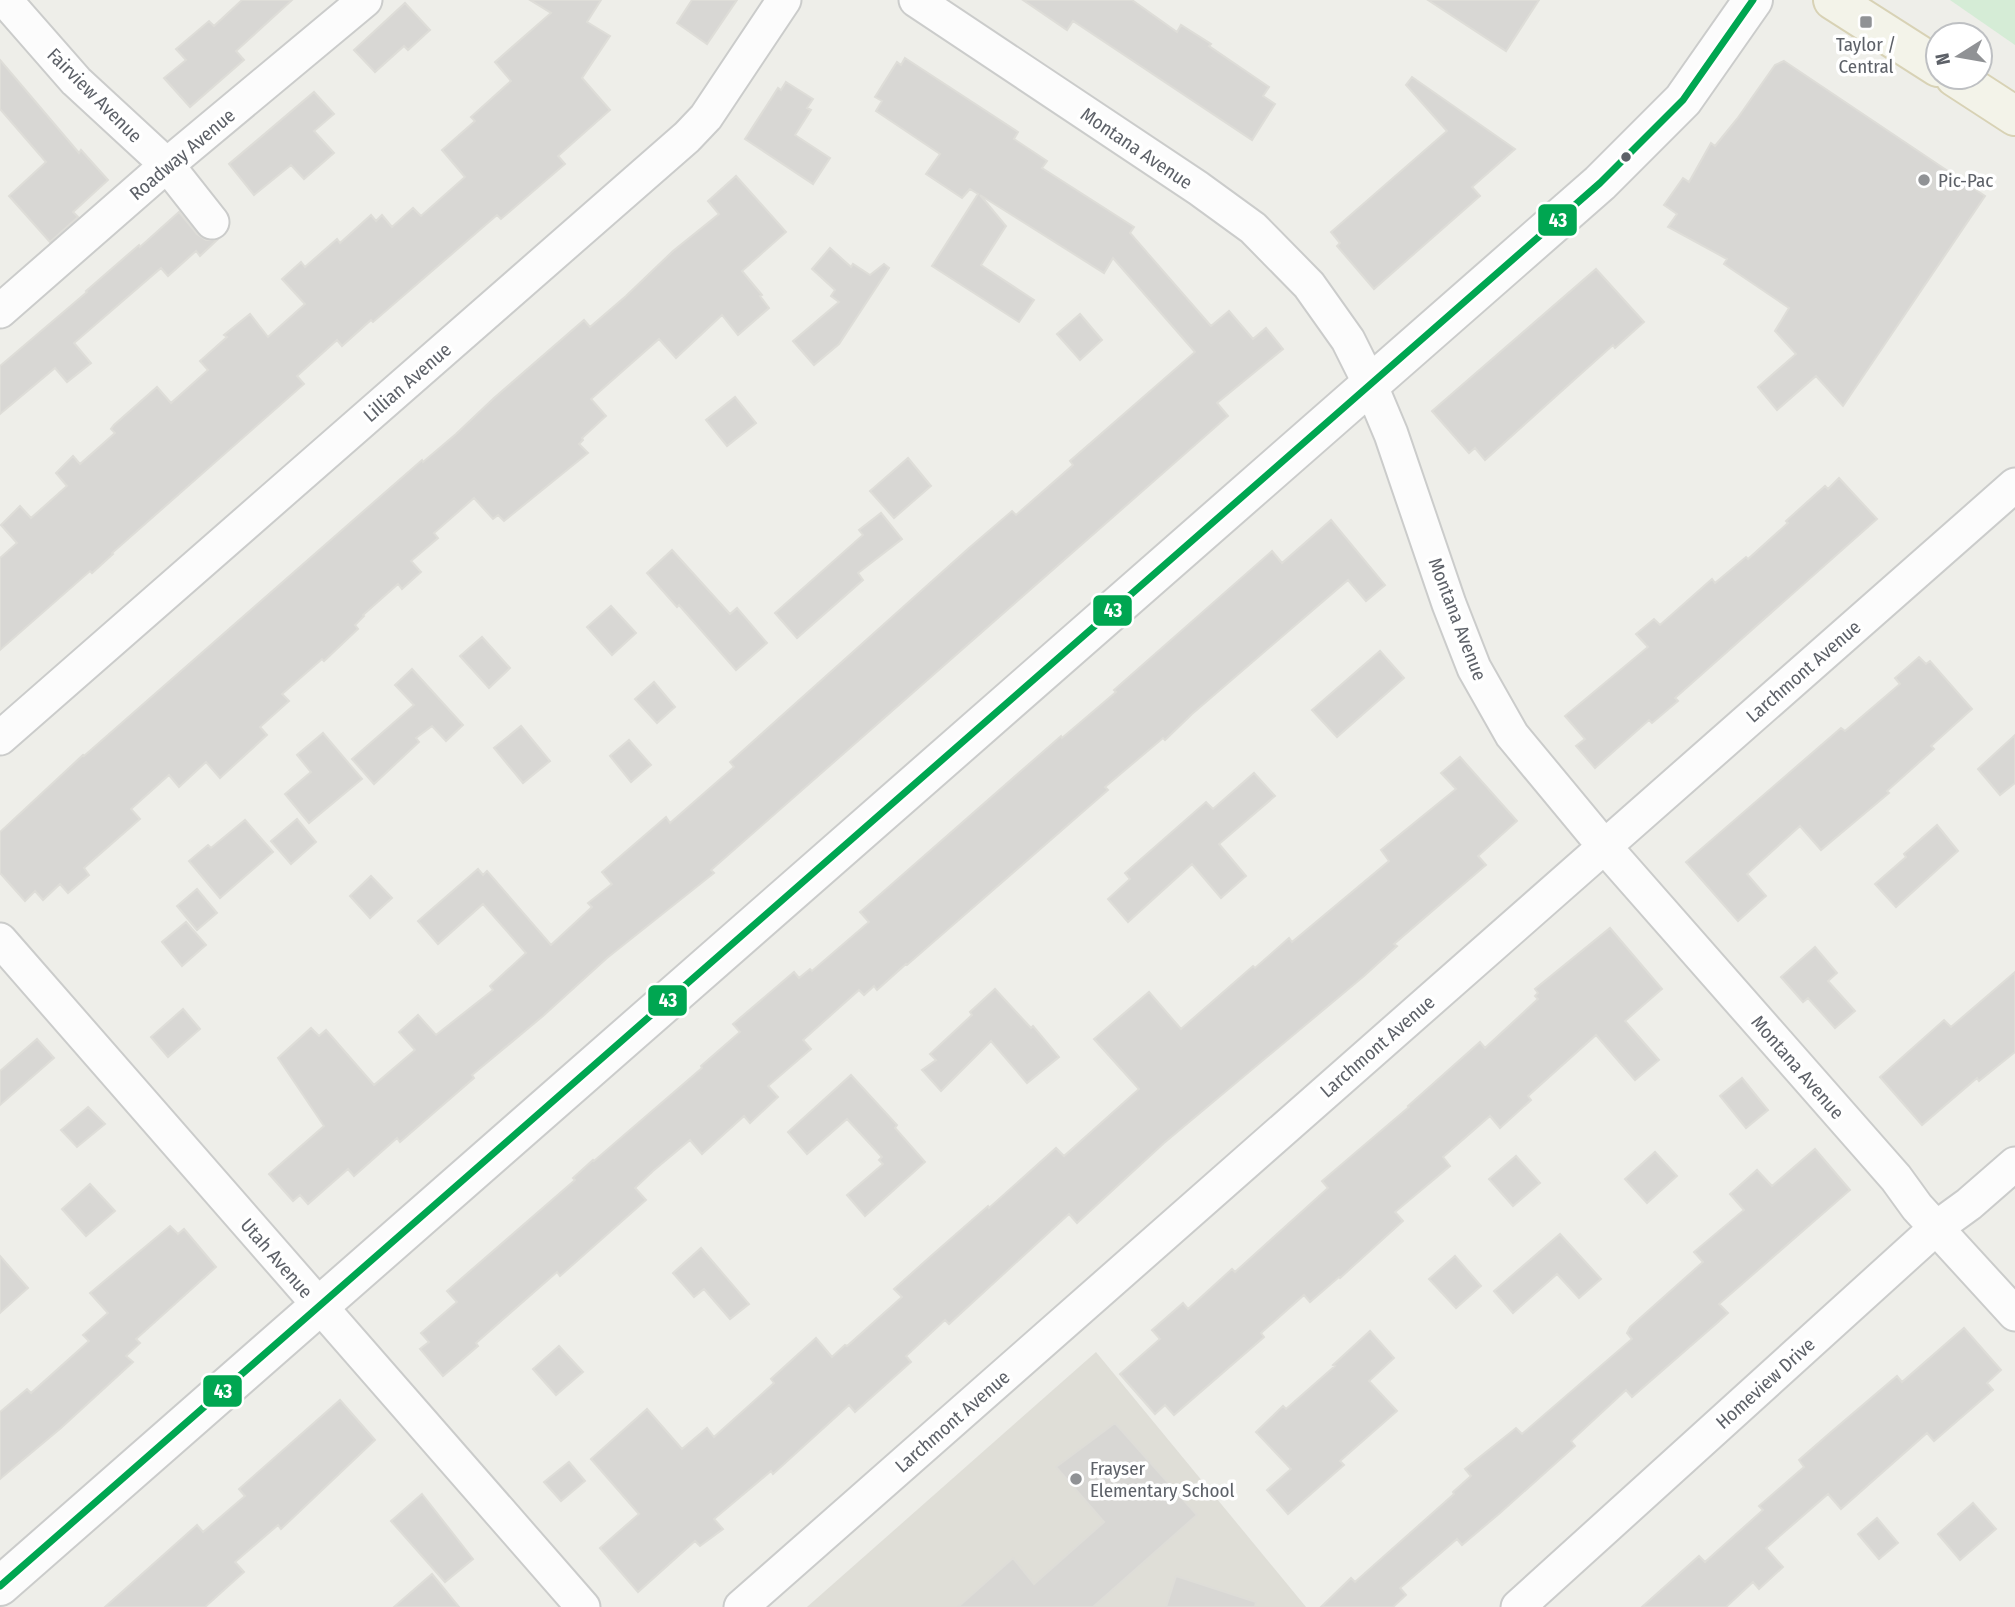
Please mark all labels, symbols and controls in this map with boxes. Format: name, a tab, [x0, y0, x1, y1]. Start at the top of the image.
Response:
marker: Taylor / Central	[1858, 14, 1874, 30]
north arrow	[1924, 21, 1994, 91]
place label: Taylor / Central	[1836, 33, 1896, 78]
street label: Fairview Avenue	[42, 43, 147, 148]
text: N	[1930, 51, 1955, 67]
street label: Montana Avenue	[1076, 103, 1197, 194]
street label: Roadway Avenue	[125, 104, 240, 205]
unlabelled marker	[1619, 150, 1633, 164]
place label: Pic-Pac	[1938, 169, 1993, 192]
marker: Pic-Pac	[1916, 172, 1932, 188]
line badge: 43	[1537, 203, 1578, 237]
text: 43	[1549, 209, 1567, 232]
street label: Lillian Avenue	[359, 338, 456, 427]
street label: Montana Avenue	[1424, 554, 1492, 684]
line badge: 43	[1092, 594, 1133, 627]
text: 43	[1104, 599, 1122, 622]
street label: Larchmont Avenue	[1741, 615, 1865, 727]
line badge: 43	[647, 984, 688, 1017]
text: 43	[659, 989, 677, 1012]
street label: Larchmont Avenue	[1315, 990, 1439, 1102]
street label: Montana Avenue	[1746, 1011, 1849, 1124]
street label: Utah Avenue	[236, 1214, 317, 1303]
street label: Homeview Drive	[1711, 1333, 1820, 1434]
street label: Larchmont Avenue	[890, 1365, 1014, 1477]
line badge: 43	[202, 1374, 243, 1408]
text: 43	[214, 1380, 232, 1403]
place label: Frayser Elementary School	[1090, 1457, 1235, 1502]
marker: Frayser Elementary School	[1068, 1471, 1084, 1487]

